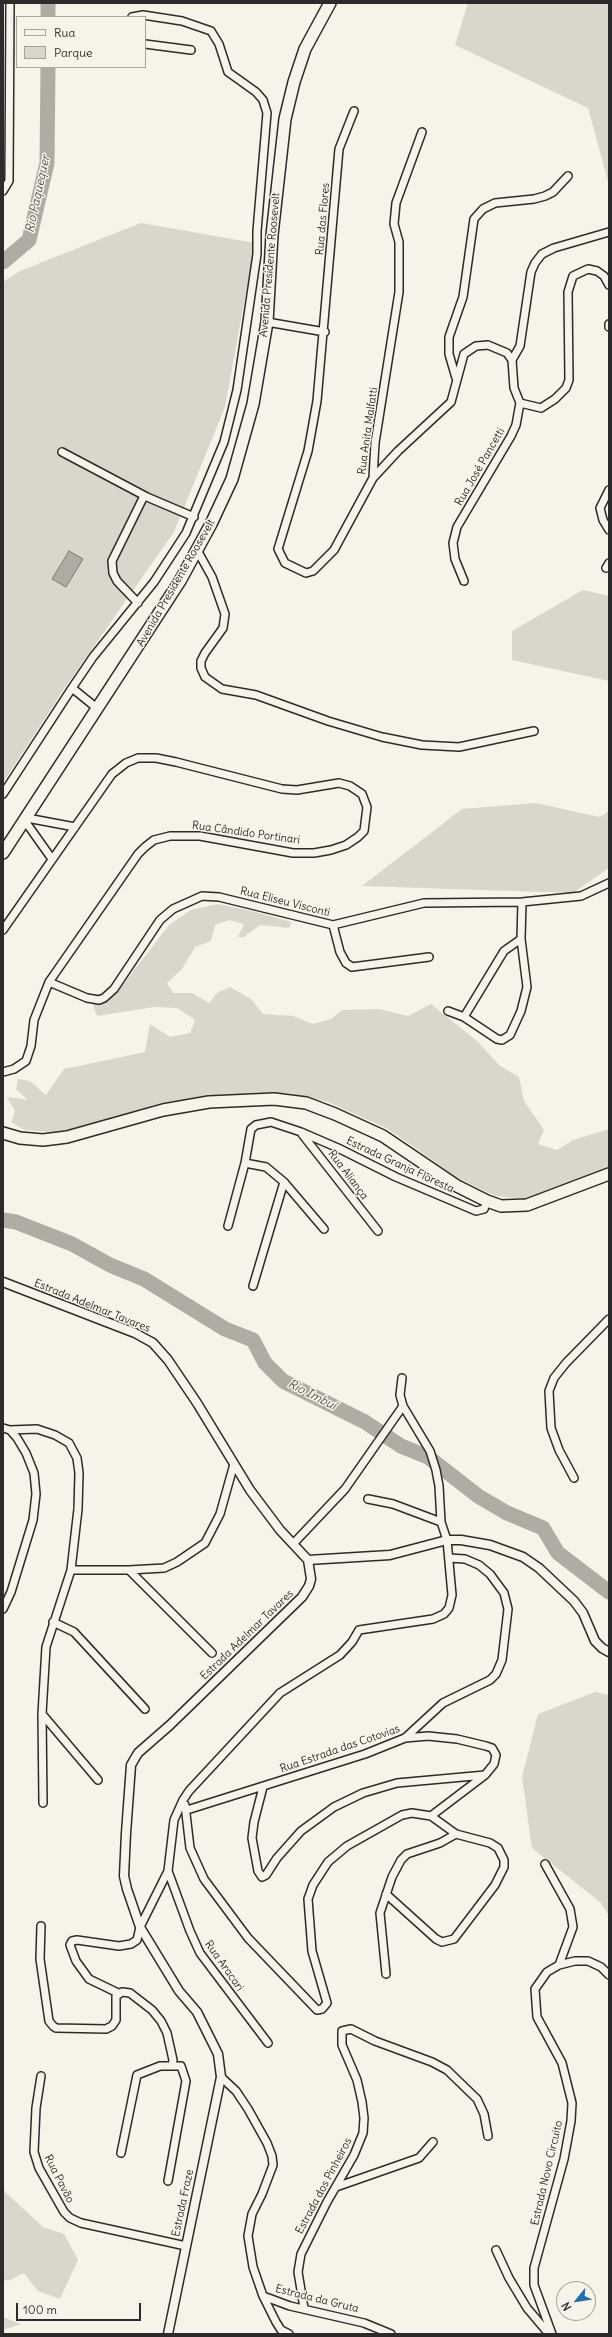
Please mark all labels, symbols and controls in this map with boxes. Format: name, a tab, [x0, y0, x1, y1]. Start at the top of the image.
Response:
legend	[16, 16, 146, 68]
text: Rua	[54, 25, 75, 40]
text: Parque	[54, 45, 93, 60]
water label: Rio Paquequer	[23, 154, 53, 234]
street label: Rua das Flores	[313, 182, 333, 256]
street label: Avenida Presidente Roosevelt	[257, 192, 283, 338]
street label: Rua Anita Malfatti	[355, 387, 381, 475]
street label: Rua José Pancetti	[452, 426, 508, 508]
street label: Avenida Presidente Roosevelt	[134, 517, 218, 649]
street label: Rua Cândido Portinari	[191, 819, 301, 847]
street label: Rua Eliseu Visconti	[239, 884, 331, 920]
street label: Estrada Granja Floresta	[344, 1134, 456, 1196]
street label: Rua Aliança	[325, 1148, 371, 1202]
street label: Estrada Adelmar Tavares	[32, 1277, 152, 1335]
water label: Rio Imbuí	[286, 1377, 338, 1413]
street label: Estrada Adelmar Tavares	[198, 1587, 296, 1683]
street label: Rua Estrada das Cotovias	[278, 1722, 402, 1776]
street label: Rua Aracari	[202, 1938, 246, 1994]
street label: Estrada Novo Circuito	[528, 2119, 566, 2227]
street label: Estrada dos Pinheiros	[293, 2136, 355, 2236]
street label: Rua Pavão	[41, 2153, 77, 2205]
street label: Estrada Fraze	[169, 2168, 197, 2238]
north arrow	[556, 2281, 596, 2321]
street label: Estrada da Gruta	[274, 2282, 360, 2316]
scale bar	[18, 2295, 143, 2321]
text: N	[559, 2300, 574, 2313]
text: 100 m	[23, 2302, 57, 2317]

